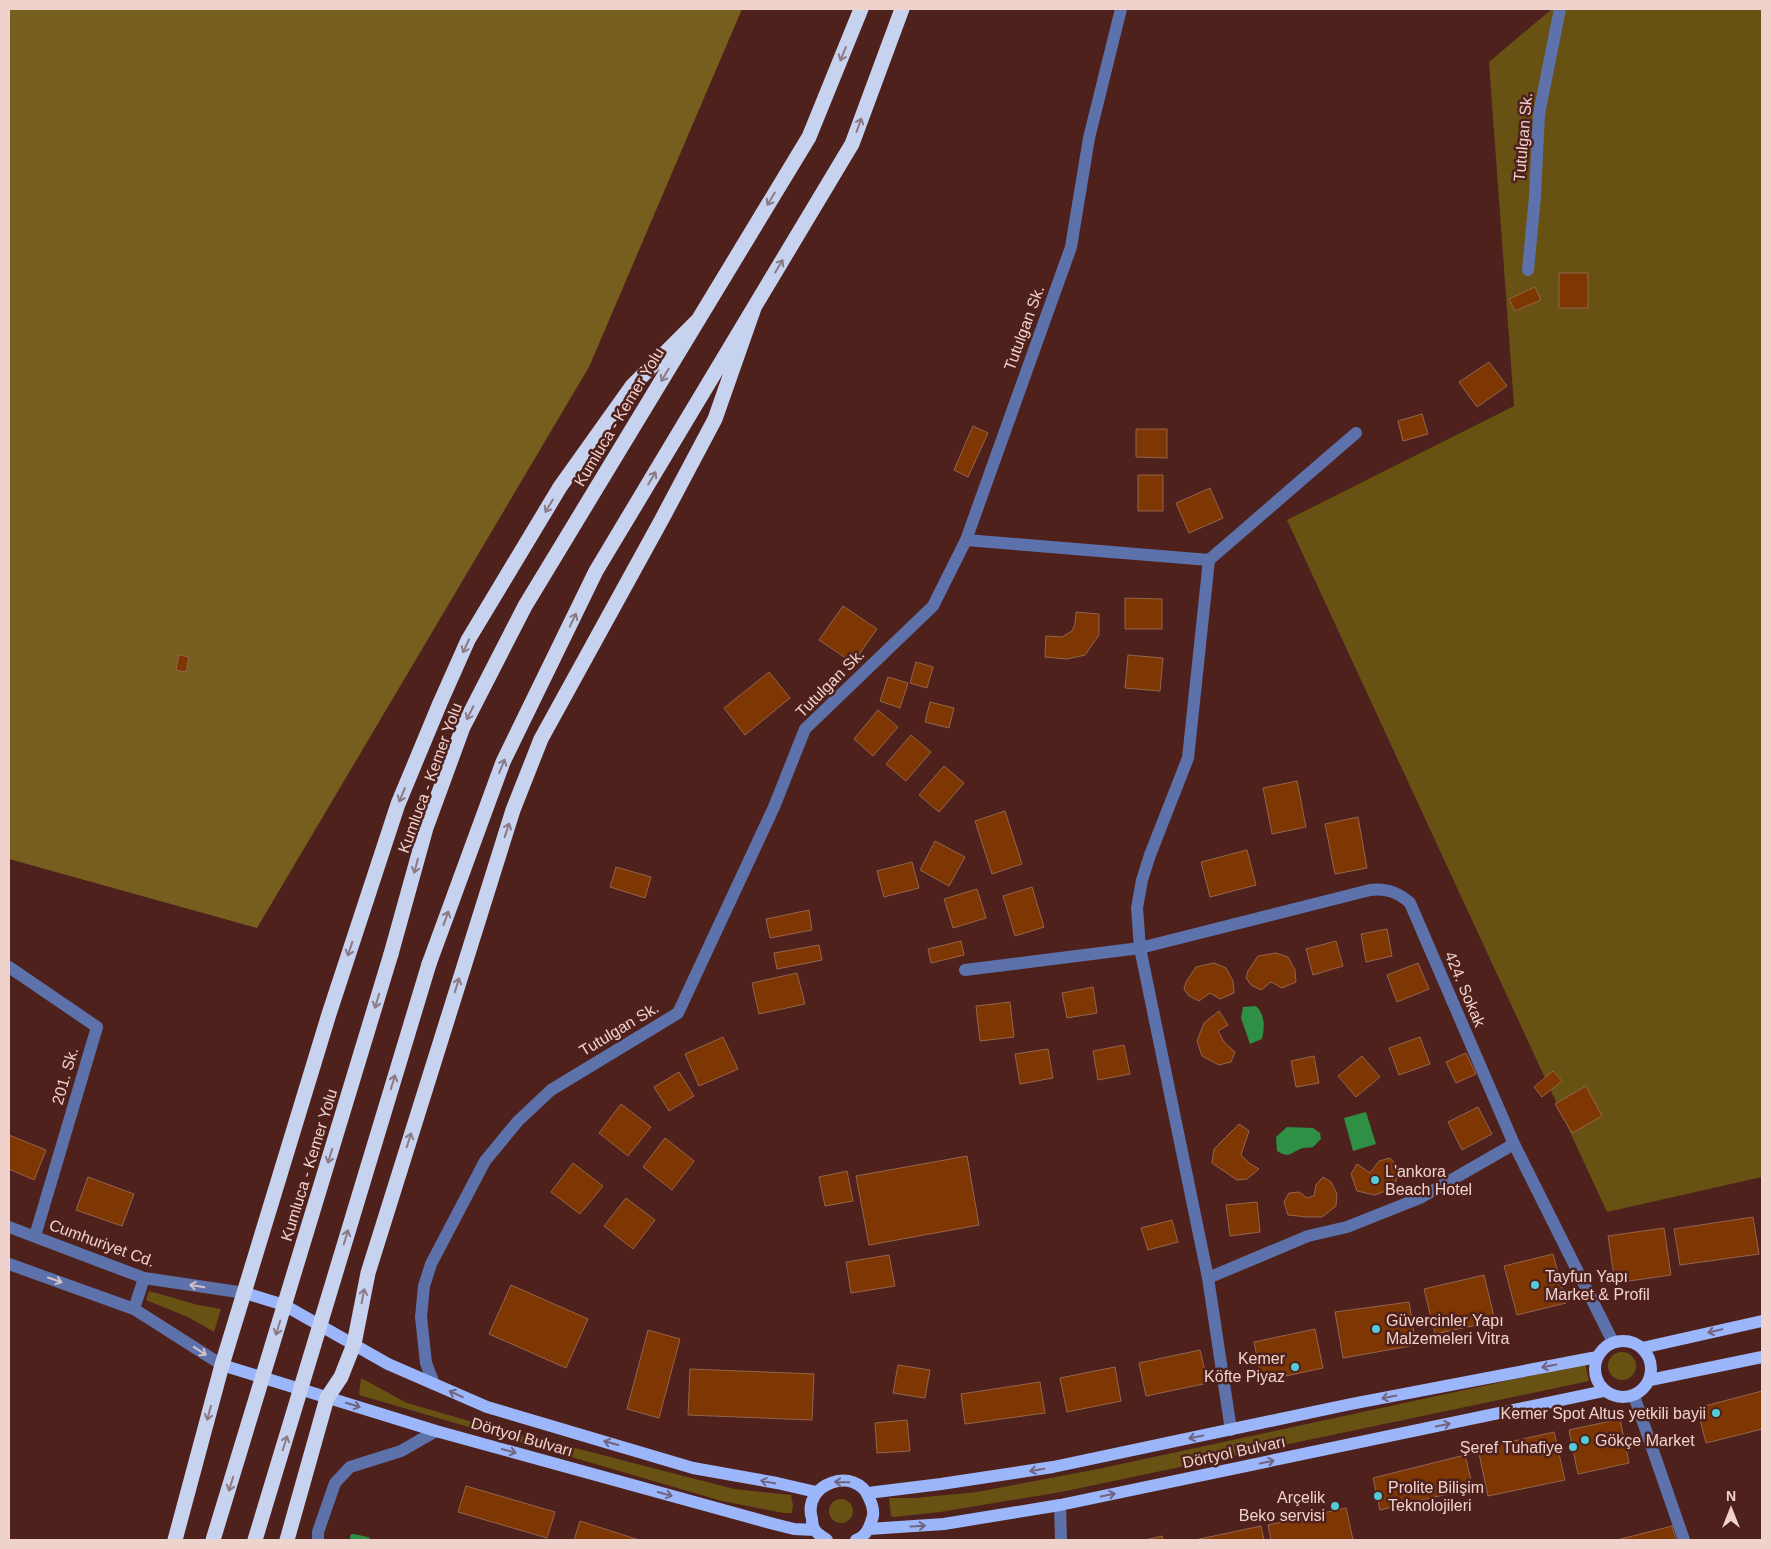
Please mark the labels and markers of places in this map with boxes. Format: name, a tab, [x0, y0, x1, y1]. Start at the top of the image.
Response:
place label: L'ankora Beach Hotel	[1385, 1163, 1472, 1198]
marker: L'ankora Beach Hotel	[1369, 1174, 1381, 1186]
place label: Tayfun Yapı Market & Profil	[1545, 1268, 1650, 1303]
marker: Tayfun Yapı Market & Profil	[1529, 1279, 1541, 1291]
place label: Güvercinler Yapı Malzemeleri Vitra	[1386, 1312, 1509, 1347]
marker: Güvercinler Yapı Malzemeleri Vitra	[1370, 1323, 1382, 1335]
place label: Kemer Köfte Piyaz	[1204, 1350, 1286, 1385]
marker: Kemer Köfte Piyaz	[1289, 1361, 1301, 1373]
place label: Kemer Spot Altus yetkili bayii	[1501, 1405, 1706, 1422]
marker: Kemer Spot Altus yetkili bayii	[1710, 1407, 1722, 1419]
place label: Gökçe Market	[1595, 1432, 1695, 1449]
marker: Gökçe Market	[1579, 1434, 1591, 1446]
place label: Şeref Tuhafiye	[1460, 1439, 1563, 1456]
marker: Şeref Tuhafiye	[1567, 1441, 1579, 1453]
place label: Prolite Bilişim Teknolojileri	[1388, 1479, 1484, 1514]
place label: Arçelik Beko servisi	[1239, 1489, 1326, 1524]
marker: Prolite Bilişim Teknolojileri	[1372, 1490, 1384, 1502]
marker: Arçelik Beko servisi	[1329, 1500, 1341, 1512]

